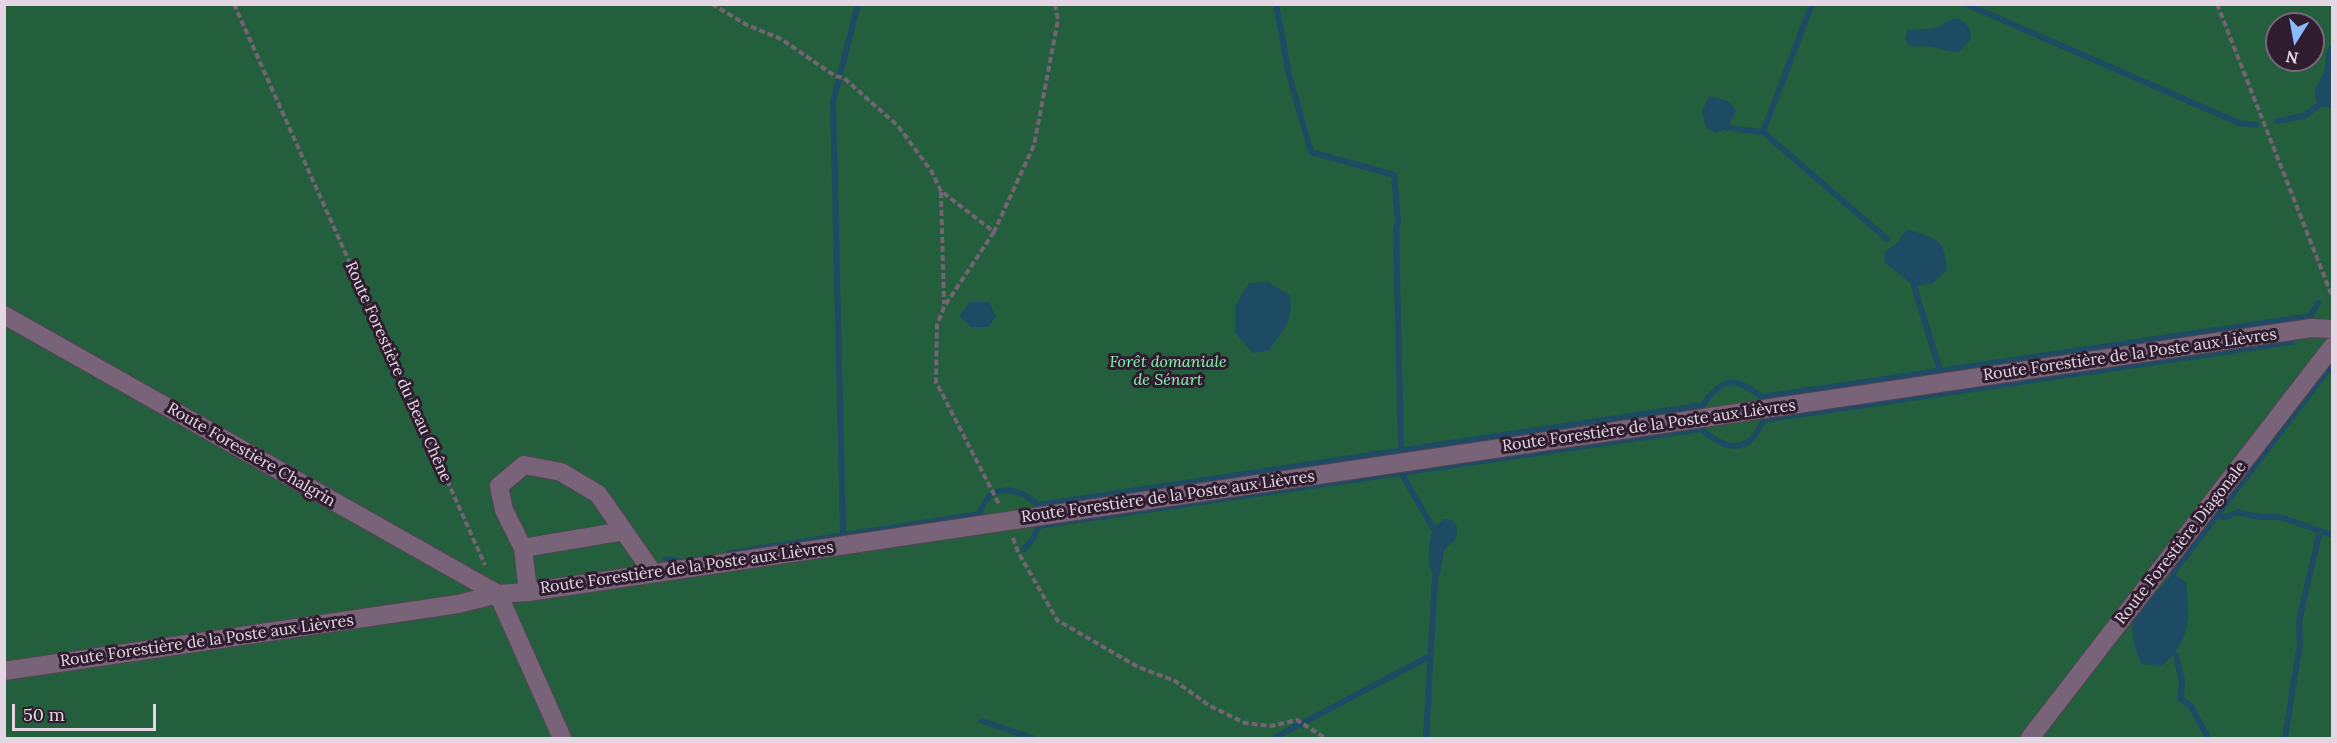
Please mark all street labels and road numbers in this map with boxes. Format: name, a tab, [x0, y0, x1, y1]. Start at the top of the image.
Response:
street label: Route Forestière du Beau Chêne	[341, 259, 455, 485]
street label: Route Forestière de la Poste aux Lièvres	[1982, 325, 2278, 385]
street label: Route Forestière de la Poste aux Lièvres	[1501, 396, 1797, 456]
street label: Route Forestière Chalgrin	[163, 399, 339, 511]
street label: Route Forestière Diagonale	[2111, 458, 2251, 628]
street label: Route Forestière de la Poste aux Lièvres	[1020, 467, 1316, 527]
street label: Route Forestière de la Poste aux Lièvres	[539, 538, 835, 598]
street label: Route Forestière de la Poste aux Lièvres	[59, 611, 355, 671]

